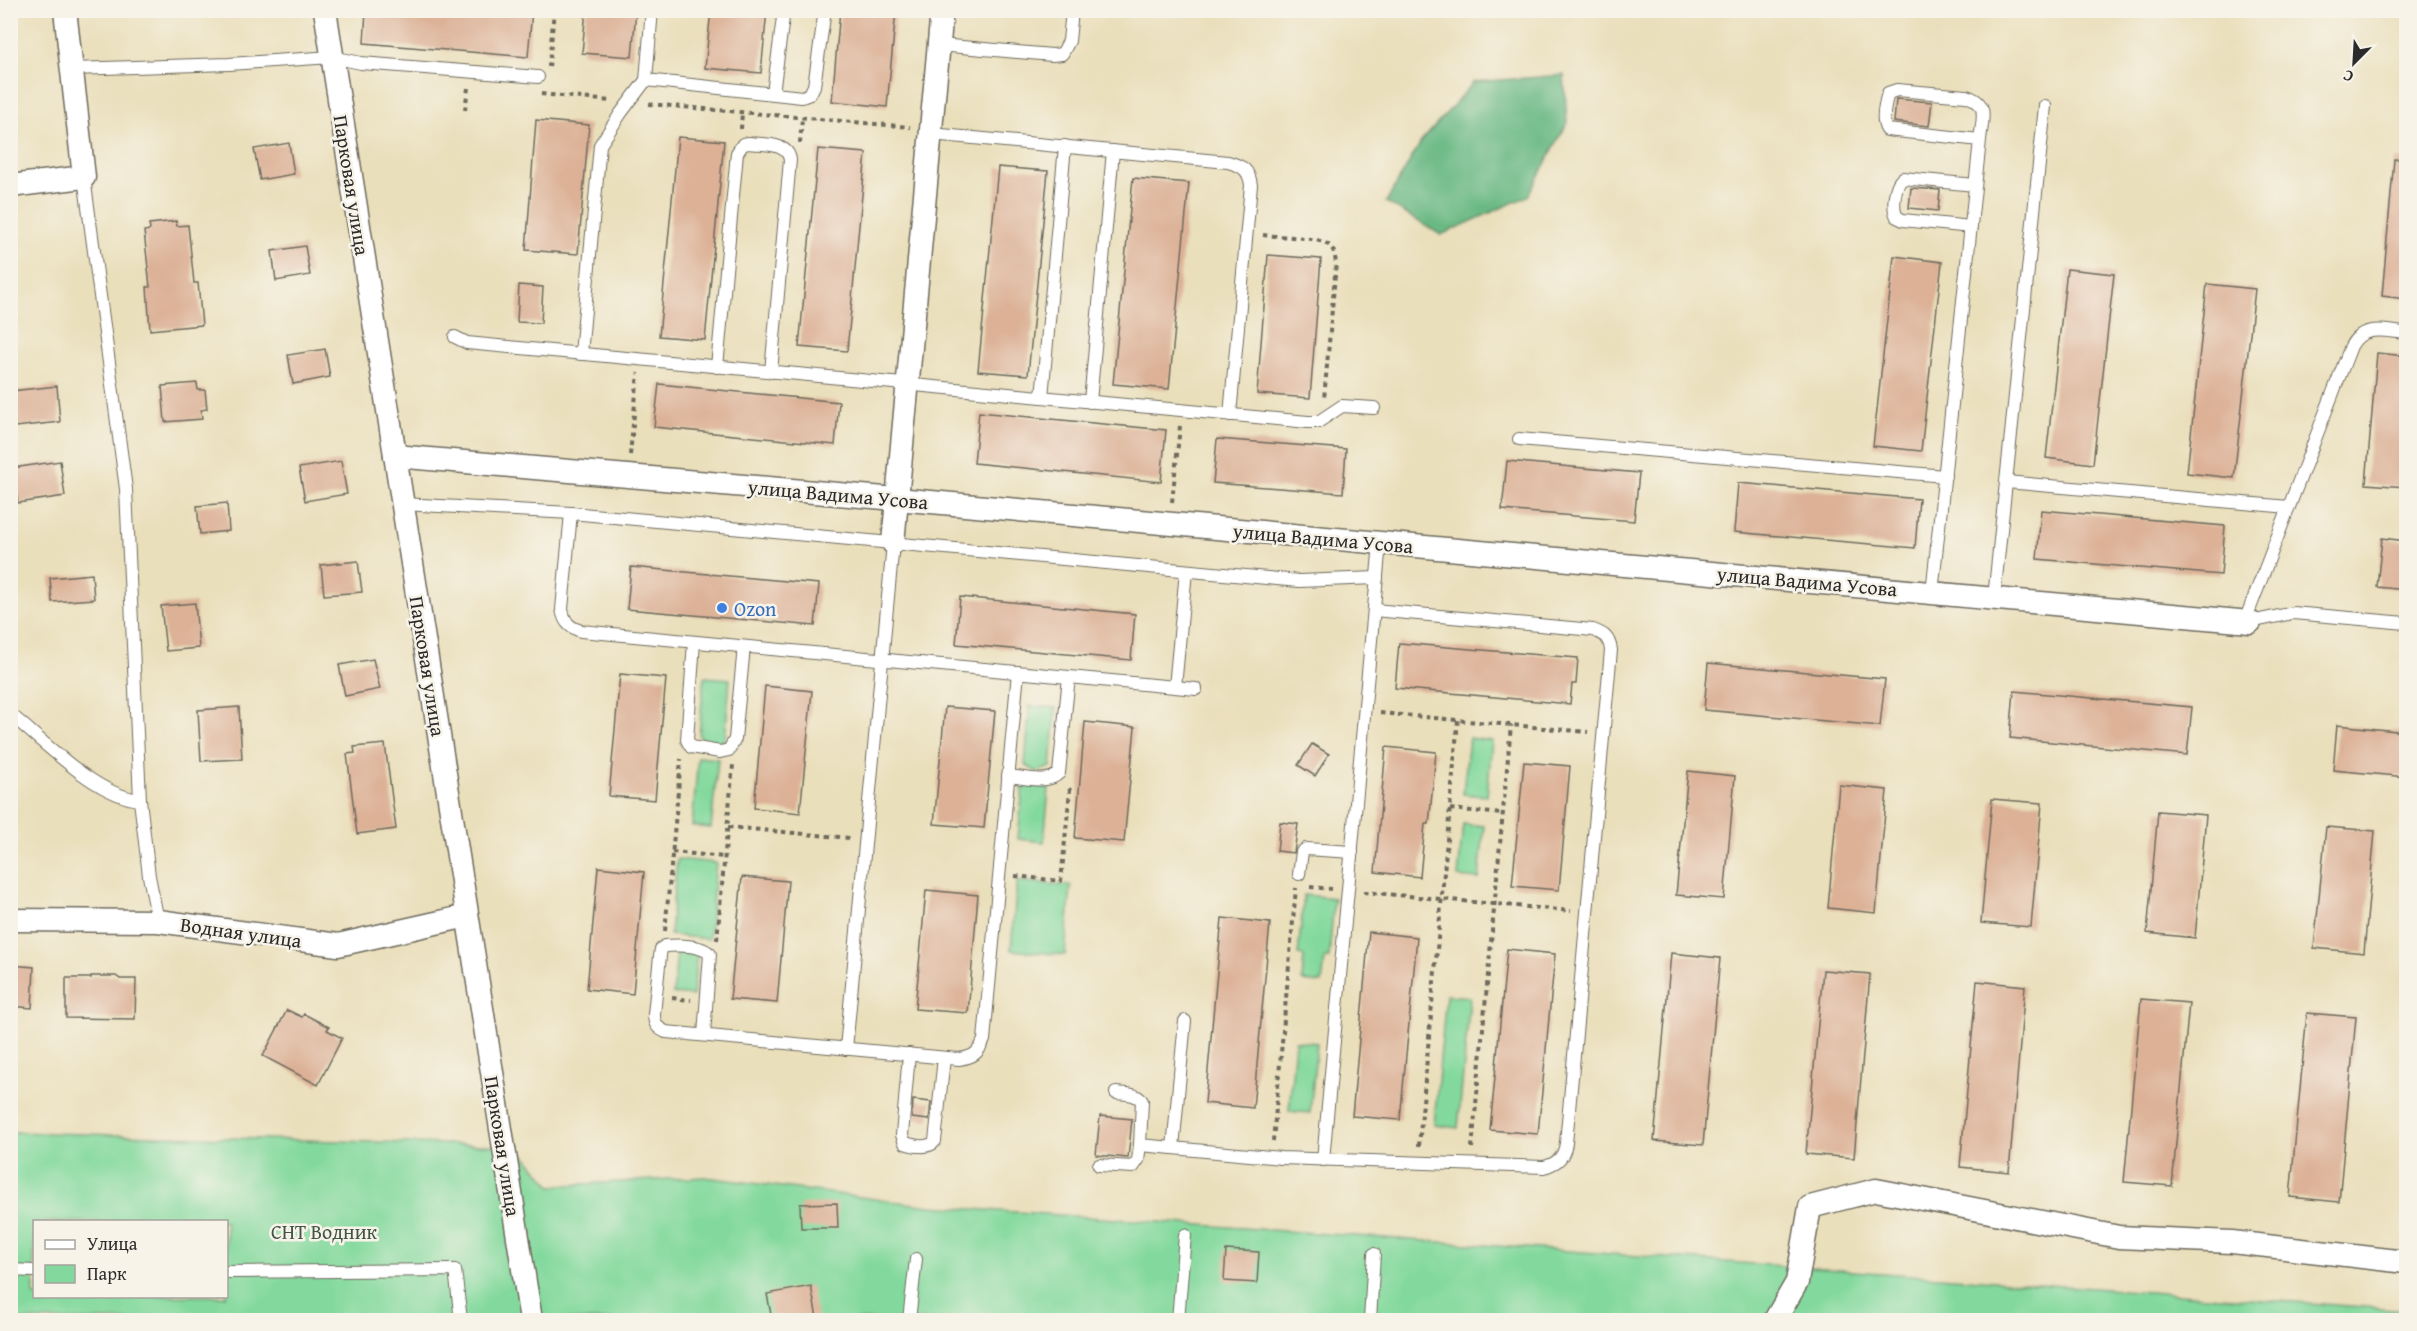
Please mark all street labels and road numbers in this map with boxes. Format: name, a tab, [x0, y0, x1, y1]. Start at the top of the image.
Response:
street label: Парковая улица	[327, 113, 377, 258]
street label: улица Вадима Усова	[746, 472, 930, 516]
street label: улица Вадима Усова	[1231, 516, 1415, 560]
street label: улица Вадима Усова	[1715, 559, 1899, 603]
street label: Парковая улица	[403, 594, 453, 739]
street label: Водная улица	[179, 909, 304, 955]
street label: Парковая улица	[478, 1074, 528, 1219]

